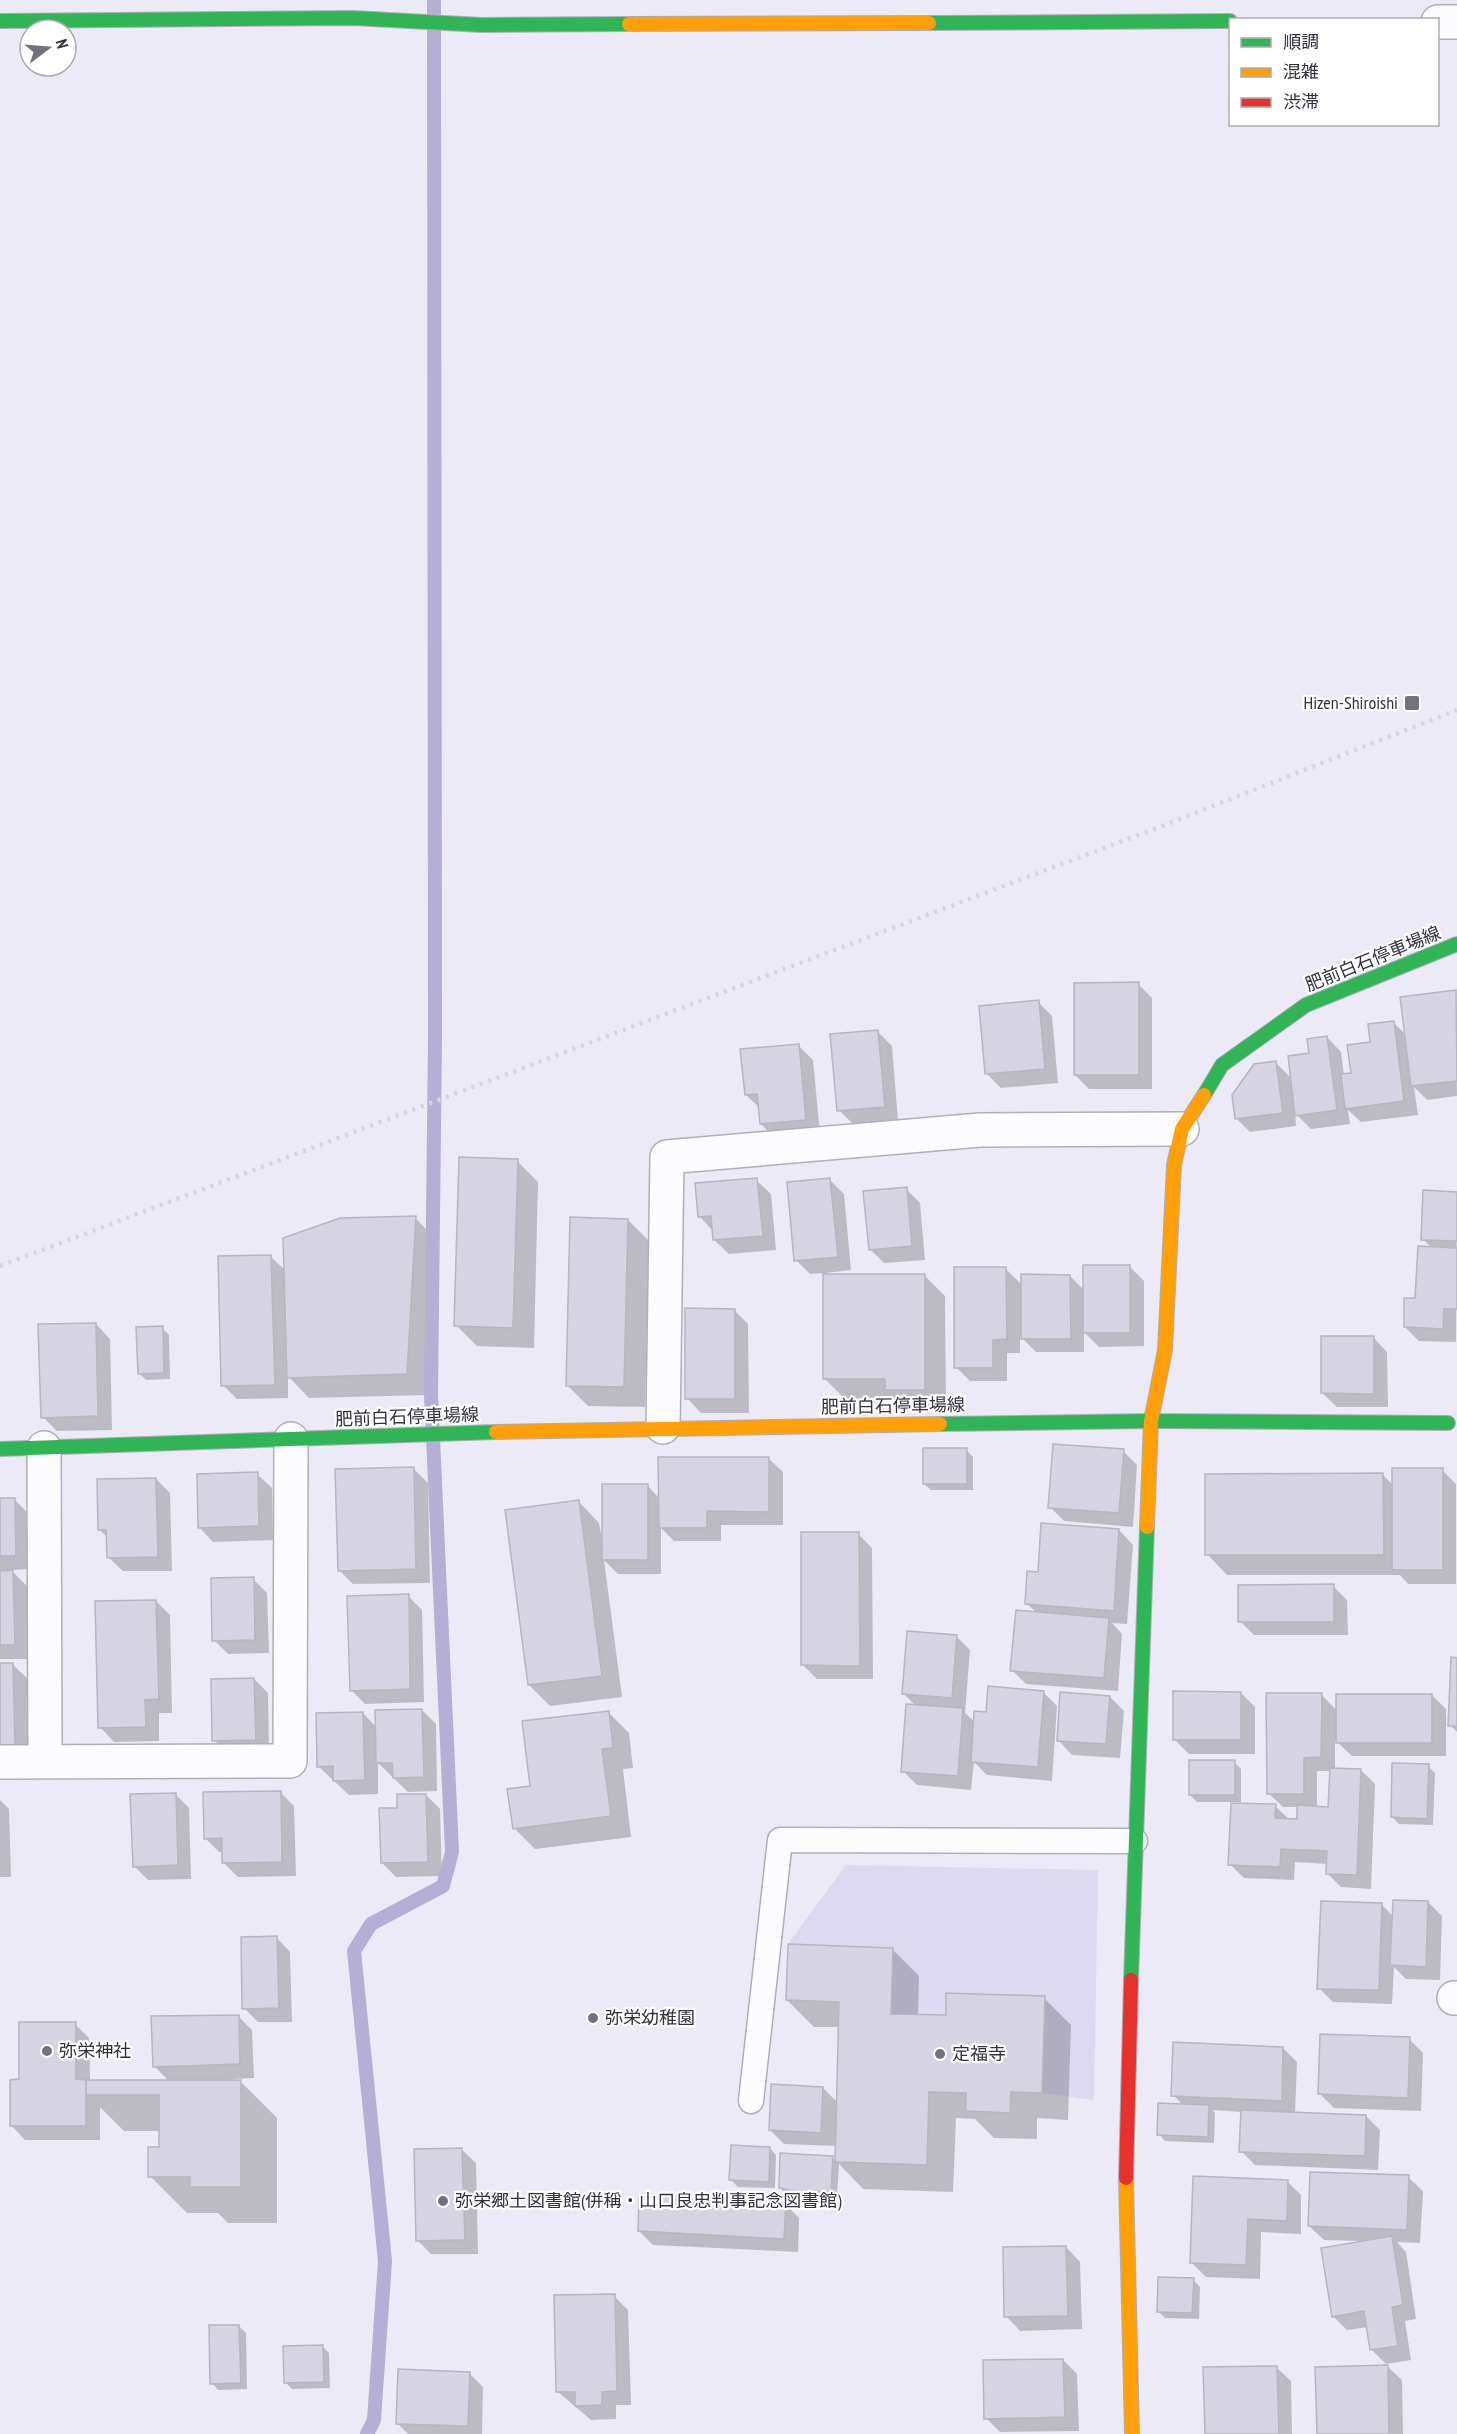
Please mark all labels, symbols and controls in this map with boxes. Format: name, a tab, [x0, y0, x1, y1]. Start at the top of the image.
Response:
north arrow	[18, 18, 78, 78]
legend	[1229, 18, 1439, 126]
text: 順調	[1283, 30, 1319, 53]
text: N	[52, 37, 73, 51]
text: 混雑	[1283, 60, 1319, 83]
text: 渋滞	[1283, 90, 1319, 113]
place label: Hizen-Shiroishi	[1304, 691, 1398, 714]
marker: Hizen-Shiroishi	[1403, 694, 1421, 712]
street label: 肥前白石停車場線	[1302, 921, 1444, 996]
street label: 肥前白石停車場線	[821, 1393, 965, 1418]
street label: 肥前白石停車場線	[335, 1402, 479, 1431]
place label: 弥栄幼稚園	[605, 2006, 695, 2029]
marker: 弥栄幼稚園	[586, 2011, 600, 2025]
place label: 弥栄神社	[59, 2039, 131, 2062]
place label: 定福寺	[952, 2042, 1006, 2065]
marker: 弥栄神社	[40, 2044, 54, 2058]
marker: 定福寺	[933, 2047, 947, 2061]
place label: 弥栄郷土図書館(併稱・山口良忠判事記念図書館)	[455, 2189, 842, 2212]
marker: 弥栄郷土図書館(併稱・山口良忠判事記念図書館)	[436, 2194, 450, 2208]

